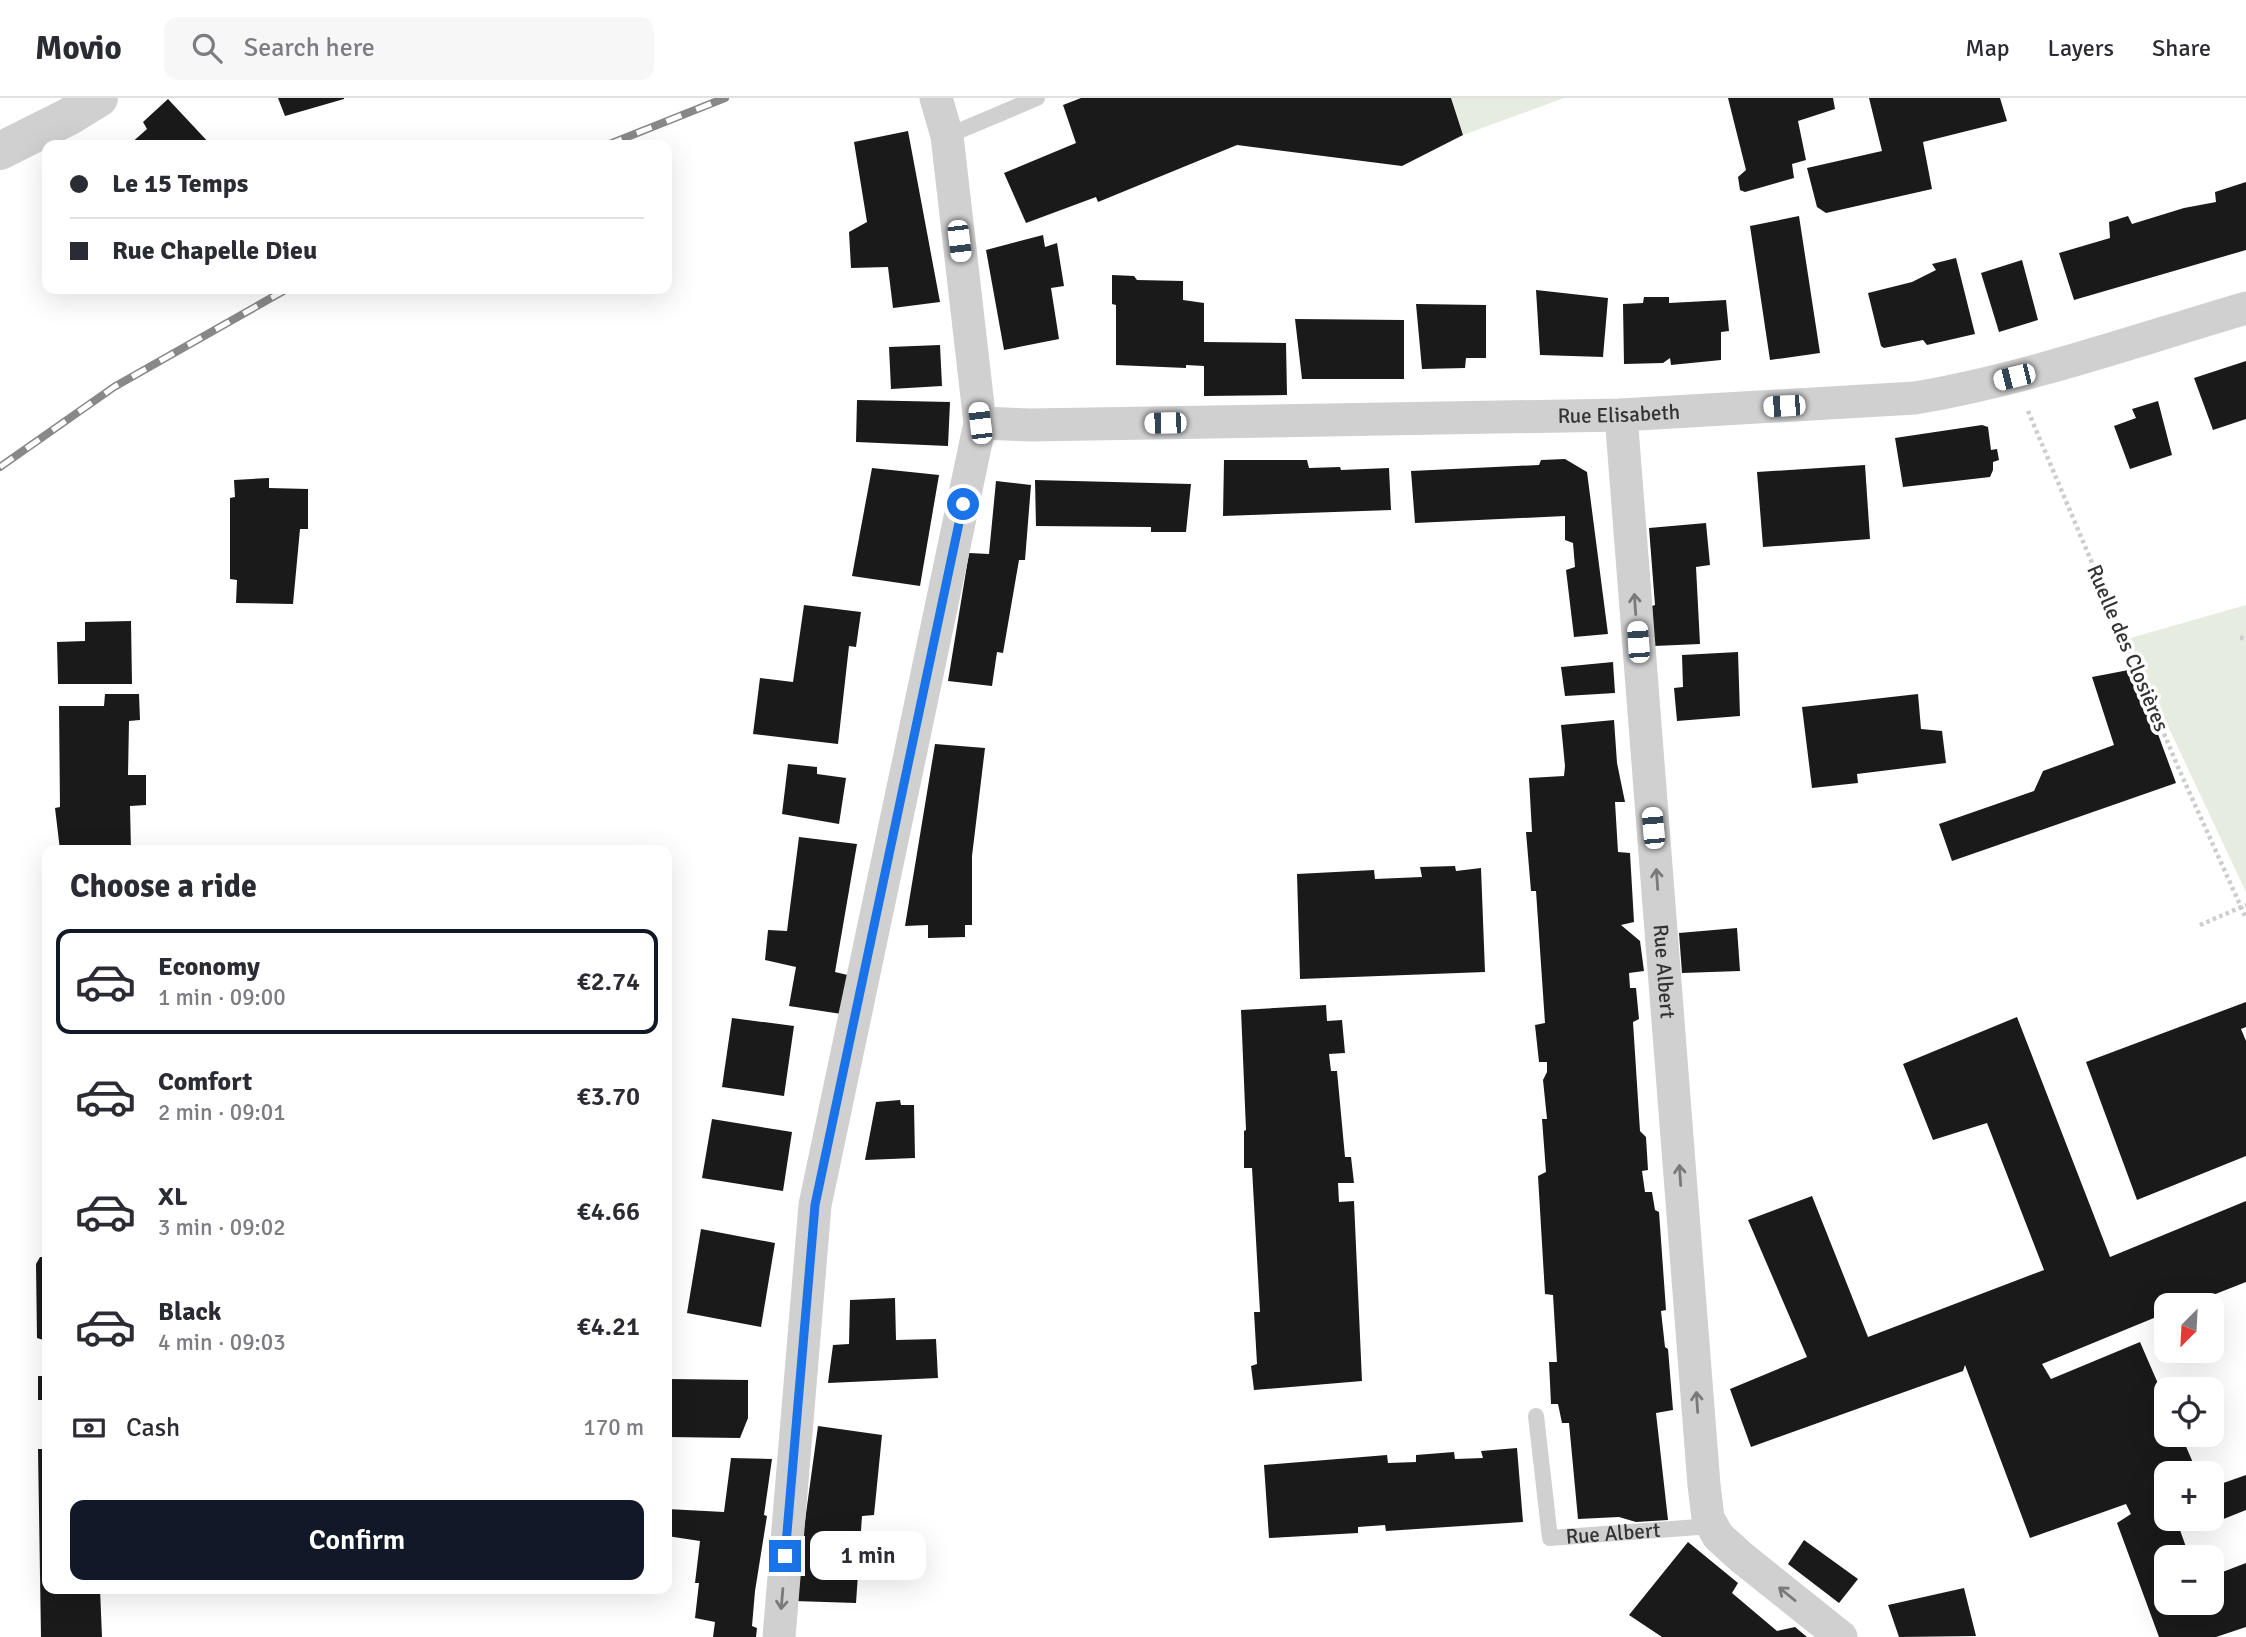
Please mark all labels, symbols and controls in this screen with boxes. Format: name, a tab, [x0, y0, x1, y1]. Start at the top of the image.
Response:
search box	[164, 17, 654, 80]
text: Movio	[35, 28, 122, 69]
icon: search	[188, 29, 226, 67]
text: Search here	[244, 32, 375, 64]
text: Map	[1965, 33, 2010, 63]
text: Layers	[2048, 33, 2114, 63]
text: Share	[2152, 33, 2211, 63]
text: Le 15 Temps	[112, 168, 248, 200]
car	[947, 219, 972, 263]
text: Rue Chapelle Dieu	[112, 235, 317, 267]
car	[1992, 362, 2037, 392]
car	[1763, 394, 1806, 418]
street label: Rue Elisabeth	[1557, 399, 1681, 429]
car	[968, 401, 993, 445]
car	[1144, 412, 1187, 434]
route start	[947, 488, 979, 520]
street label: Ruelle des Closières	[2081, 561, 2175, 735]
one-way arrow	[1629, 593, 1642, 616]
car	[1627, 620, 1650, 664]
car	[1641, 806, 1666, 850]
text: Choose a ride	[70, 867, 257, 906]
one-way arrow	[1650, 869, 1663, 891]
street label: Rue Albert	[1648, 923, 1681, 1020]
icon: car	[74, 950, 137, 1013]
text: Economy	[158, 951, 260, 983]
text: €2.74	[577, 966, 640, 998]
text: 1 min · 09:00	[158, 983, 286, 1012]
icon: car	[74, 1065, 137, 1128]
text: Comfort	[158, 1066, 252, 1098]
text: €3.70	[577, 1081, 640, 1113]
text: 2 min · 09:01	[158, 1098, 286, 1127]
one-way arrow	[1673, 1164, 1686, 1187]
icon: car	[74, 1180, 137, 1243]
text: XL	[158, 1181, 188, 1213]
text: €4.66	[577, 1196, 640, 1228]
text: 3 min · 09:02	[158, 1213, 286, 1242]
north arrow	[2154, 1293, 2224, 1363]
map controls	[2154, 1293, 2224, 1615]
icon: car	[74, 1295, 137, 1358]
text: Black	[158, 1296, 221, 1328]
text: €4.21	[577, 1311, 640, 1343]
text: 4 min · 09:03	[158, 1328, 286, 1357]
button: locate	[2154, 1377, 2224, 1447]
one-way arrow	[1690, 1391, 1703, 1414]
icon: cash	[70, 1409, 108, 1447]
text: Cash	[126, 1412, 180, 1444]
text: 170 m	[583, 1413, 644, 1442]
button: +	[2154, 1461, 2224, 1531]
button: Confirm	[70, 1500, 644, 1580]
street label: Rue Albert	[1565, 1517, 1661, 1550]
callout: 1 min	[810, 1532, 925, 1580]
route end	[769, 1540, 801, 1572]
text: 1 min	[840, 1541, 896, 1570]
button: −	[2154, 1545, 2224, 1615]
one-way arrow	[1779, 1587, 1797, 1602]
one-way arrow	[775, 1588, 788, 1610]

